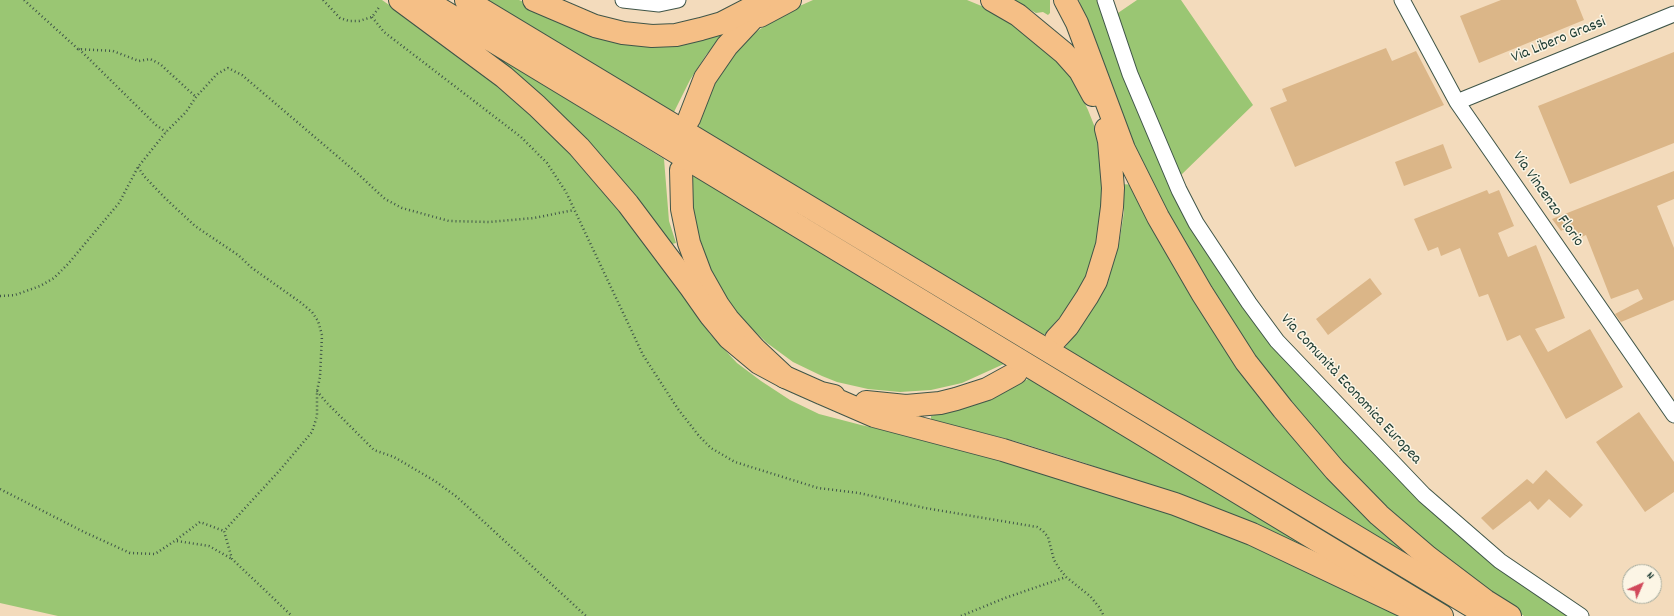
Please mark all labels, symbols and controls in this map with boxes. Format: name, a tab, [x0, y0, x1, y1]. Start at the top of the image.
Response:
street label: Via Libero Grassi	[1509, 13, 1609, 69]
street label: Via Vincenzo Florio	[1507, 149, 1587, 251]
street label: Via Comunità Economica Europea	[1275, 311, 1425, 469]
north arrow	[1622, 564, 1662, 604]
text: N	[1642, 569, 1657, 584]

